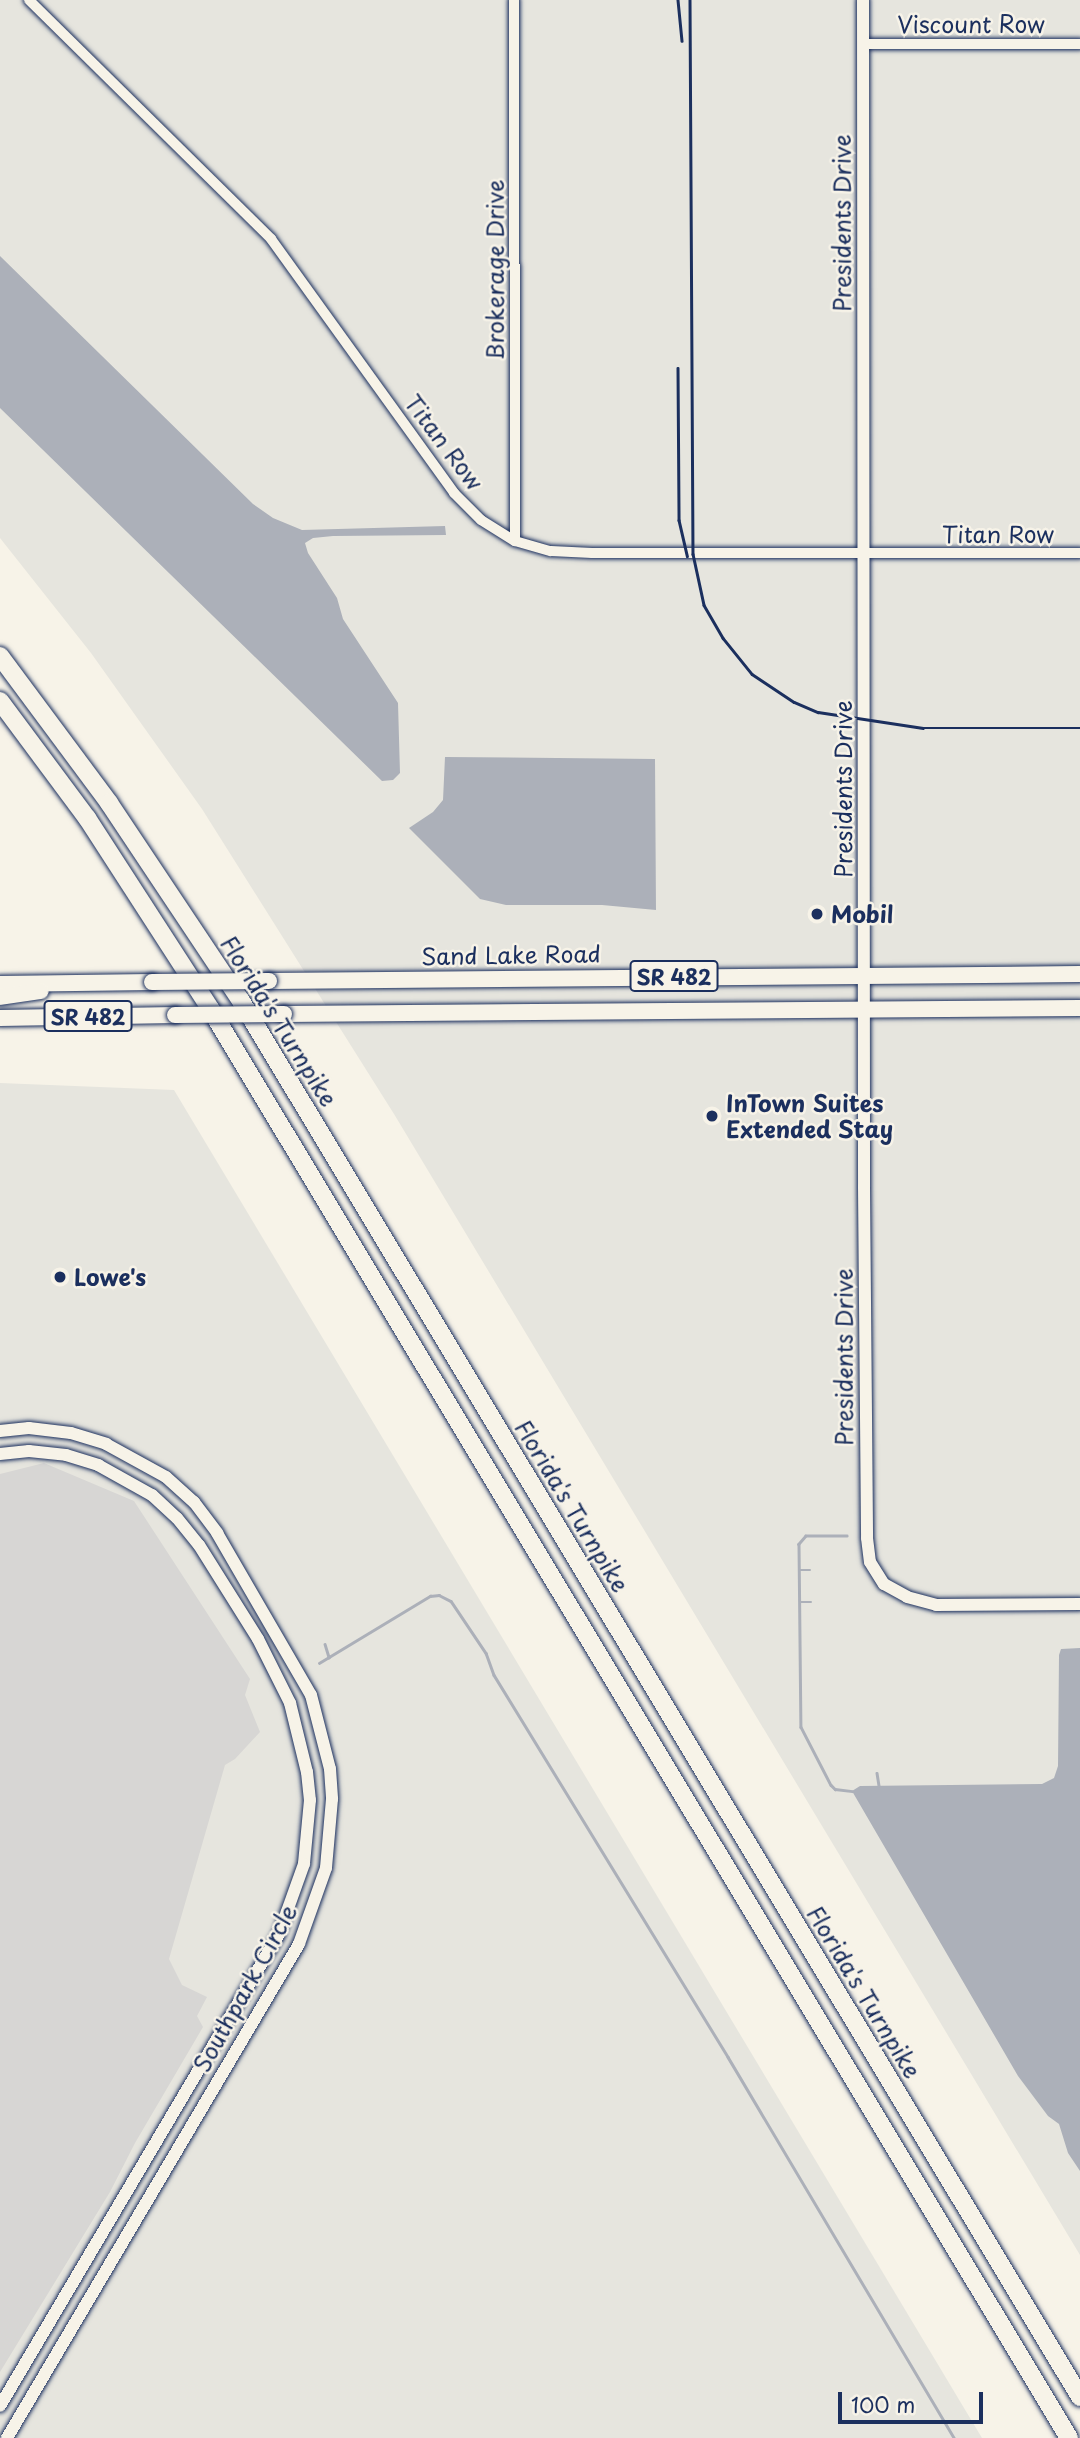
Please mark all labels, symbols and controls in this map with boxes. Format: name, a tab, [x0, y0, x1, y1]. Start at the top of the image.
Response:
street label: Viscount Row	[897, 10, 1045, 38]
street label: Presidents Drive	[828, 134, 856, 312]
street label: Brokerage Drive	[481, 179, 509, 361]
street label: Titan Row	[399, 389, 489, 495]
street label: Titan Row	[941, 520, 1055, 548]
street label: Presidents Drive	[829, 700, 857, 878]
place label: Mobil	[831, 900, 893, 928]
marker: Mobil	[809, 906, 825, 922]
street label: Florida's Turnpike	[215, 930, 343, 1112]
street label: Sand Lake Road	[421, 940, 601, 970]
road number: SR 482	[628, 958, 720, 993]
road number: SR 482	[42, 998, 134, 1034]
place label: InTown Suites Extended Stay	[726, 1089, 894, 1143]
marker: InTown Suites Extended Stay	[704, 1108, 720, 1124]
place label: Lowe's	[74, 1263, 146, 1291]
street label: Presidents Drive	[830, 1268, 858, 1446]
marker: Lowe's	[52, 1269, 68, 1285]
street label: Florida's Turnpike	[509, 1414, 635, 1598]
street label: Southpark Circle	[187, 1899, 303, 2077]
street label: Florida's Turnpike	[801, 1900, 927, 2084]
scale bar	[842, 2378, 987, 2422]
text: 100 m	[851, 2388, 915, 2420]

